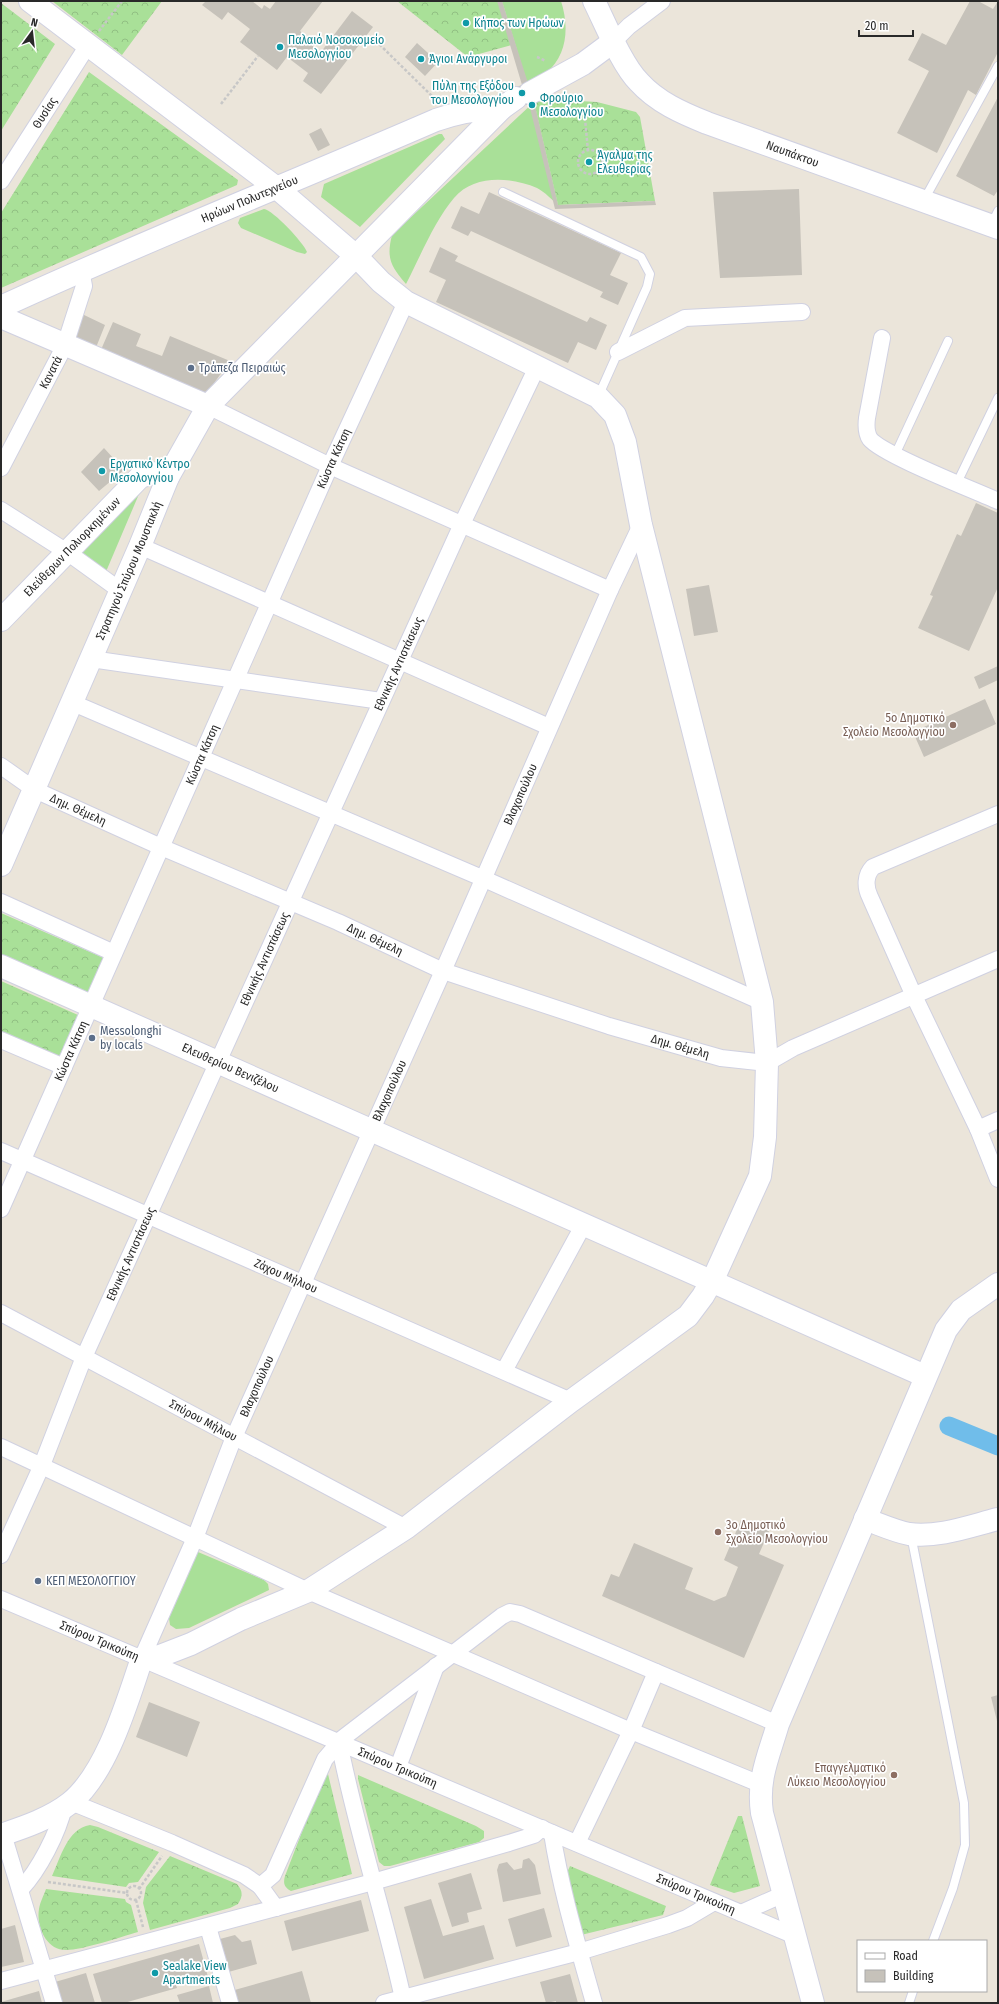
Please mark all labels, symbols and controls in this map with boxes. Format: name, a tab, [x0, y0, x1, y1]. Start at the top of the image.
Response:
north arrow	[12, 12, 52, 52]
scale bar	[859, 12, 913, 38]
text: N	[30, 16, 39, 30]
place label: Κήπος των Ηρώων	[474, 16, 565, 30]
marker: Κήπος των Ηρώων	[461, 18, 471, 28]
text: 20 m	[865, 19, 889, 33]
place label: Παλαιό Νοσοκομείο Μεσολογγίου	[288, 33, 384, 61]
marker: Παλαιό Νοσοκομείο Μεσολογγίου	[275, 42, 285, 52]
place label: Άγιοι Ανάργυροι	[429, 52, 507, 66]
marker: Άγιοι Ανάργυροι	[416, 54, 426, 64]
place label: Πύλη της Εξόδου του Μεσολογγίου	[430, 79, 514, 107]
marker: Πύλη της Εξόδου του Μεσολογγίου	[517, 88, 527, 98]
place label: Φρούριο Μεσολογγίου	[540, 91, 603, 119]
street label: Θυσίας	[29, 94, 60, 131]
marker: Φρούριο Μεσολογγίου	[527, 100, 537, 110]
street label: Ναυπάκτου	[764, 138, 821, 170]
place label: Άγαλμα της Ελευθερίας	[597, 148, 653, 176]
marker: Άγαλμα της Ελευθερίας	[584, 157, 594, 167]
street label: Ηρώων Πολυτεχνείου	[199, 173, 300, 226]
street label: Κανατά	[37, 353, 65, 391]
place label: Τράπεζα Πειραιώς	[199, 361, 286, 375]
marker: Τράπεζα Πειραιώς	[186, 363, 196, 373]
street label: Κώστα Κάτση	[314, 426, 353, 491]
place label: Eργατικό Κέντρο Μεσολογγίου	[110, 457, 190, 485]
marker: Eργατικό Κέντρο Μεσολογγίου	[97, 466, 107, 476]
street label: Ελεύθερων Πολιορκημένων	[21, 494, 124, 599]
street label: Στρατηγού Σπύρου Μουστακλή	[93, 499, 164, 642]
street label: Εθνικής Αντιστάσεως	[371, 615, 426, 713]
place label: 5ο Δημοτικό Σχολείο Μεσολογγίου	[843, 711, 945, 739]
marker: 5ο Δημοτικό Σχολείο Μεσολογγίου	[948, 720, 958, 730]
street label: Κώστα Κάτση	[183, 722, 222, 787]
street label: Βλαχοπούλου	[501, 762, 540, 827]
street label: Δημ. Θέμελη	[48, 791, 108, 828]
street label: Εθνικής Αντιστάσεως	[237, 910, 292, 1008]
street label: Δημ. Θέμελη	[345, 920, 405, 958]
street label: Κώστα Κάτση	[52, 1018, 91, 1083]
place label: Messolonghi by locals	[100, 1024, 162, 1052]
street label: Δημ. Θέμελη	[649, 1031, 711, 1061]
marker: Messolonghi by locals	[87, 1033, 97, 1043]
street label: Ελευθερίου Βενιζέλου	[180, 1040, 281, 1095]
street label: Βλαχοπούλου	[369, 1058, 409, 1124]
street label: Εθνικής Αντιστάσεως	[103, 1205, 158, 1303]
street label: Ζάχου Μήλιου	[252, 1256, 320, 1296]
street label: Βλαχοπούλου	[237, 1353, 277, 1419]
street label: Σπύρου Μήλιου	[167, 1397, 240, 1444]
place label: 3ο Δημοτικό Σχολείο Μεσολογγίου	[726, 1518, 828, 1546]
marker: 3ο Δημοτικό Σχολείο Μεσολογγίου	[713, 1527, 723, 1537]
place label: ΚΕΠ ΜΕΣΟΛΟΓΓΙΟΥ	[46, 1574, 136, 1588]
marker: ΚΕΠ ΜΕΣΟΛΟΓΓΙΟΥ	[33, 1576, 43, 1586]
street label: Σπύρου Τρικούπη	[58, 1618, 141, 1664]
street label: Σπύρου Τρικούπη	[356, 1744, 439, 1790]
place label: Επαγγελματικό Λύκειο Μεσολογγίου	[787, 1761, 886, 1789]
marker: Επαγγελματικό Λύκειο Μεσολογγίου	[889, 1770, 899, 1780]
street label: Σπύρου Τρικούπη	[654, 1871, 738, 1917]
legend	[857, 1940, 987, 1992]
text: Road	[893, 1949, 918, 1963]
place label: Sealake View Apartments	[163, 1959, 227, 1987]
marker: Sealake View Apartments	[150, 1968, 160, 1978]
text: Building	[893, 1969, 934, 1983]

